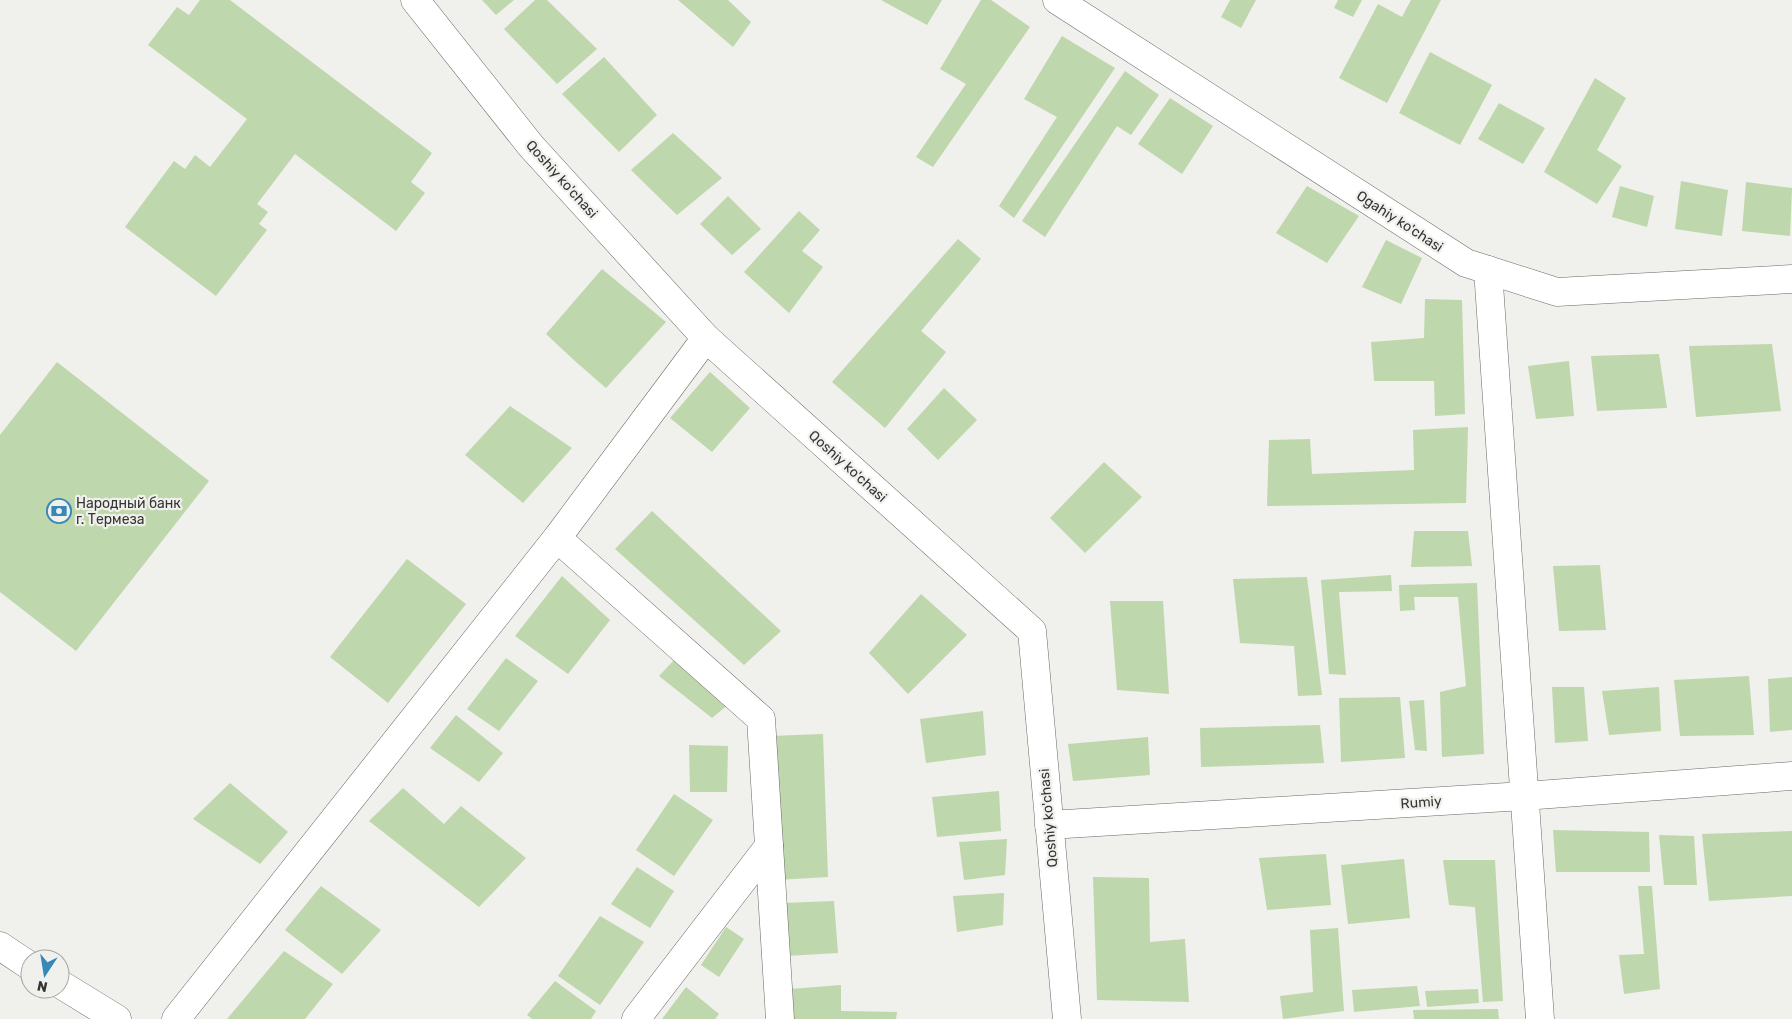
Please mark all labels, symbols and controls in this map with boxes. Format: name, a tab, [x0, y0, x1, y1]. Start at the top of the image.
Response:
street label: Qoshiy ko'chasi	[522, 137, 601, 222]
street label: Ogahiy ko'chasi	[1353, 187, 1446, 256]
street label: Qoshiy ko'chasi	[805, 427, 890, 506]
place label: Народный банк г. Термеза	[76, 495, 181, 528]
bank icon: Народный банк г. Термеза	[46, 498, 72, 524]
street label: Qoshiy ko'chasi	[1036, 768, 1061, 868]
street label: Rumiy	[1400, 793, 1442, 812]
north arrow	[20, 949, 70, 999]
text: N	[36, 977, 49, 996]

